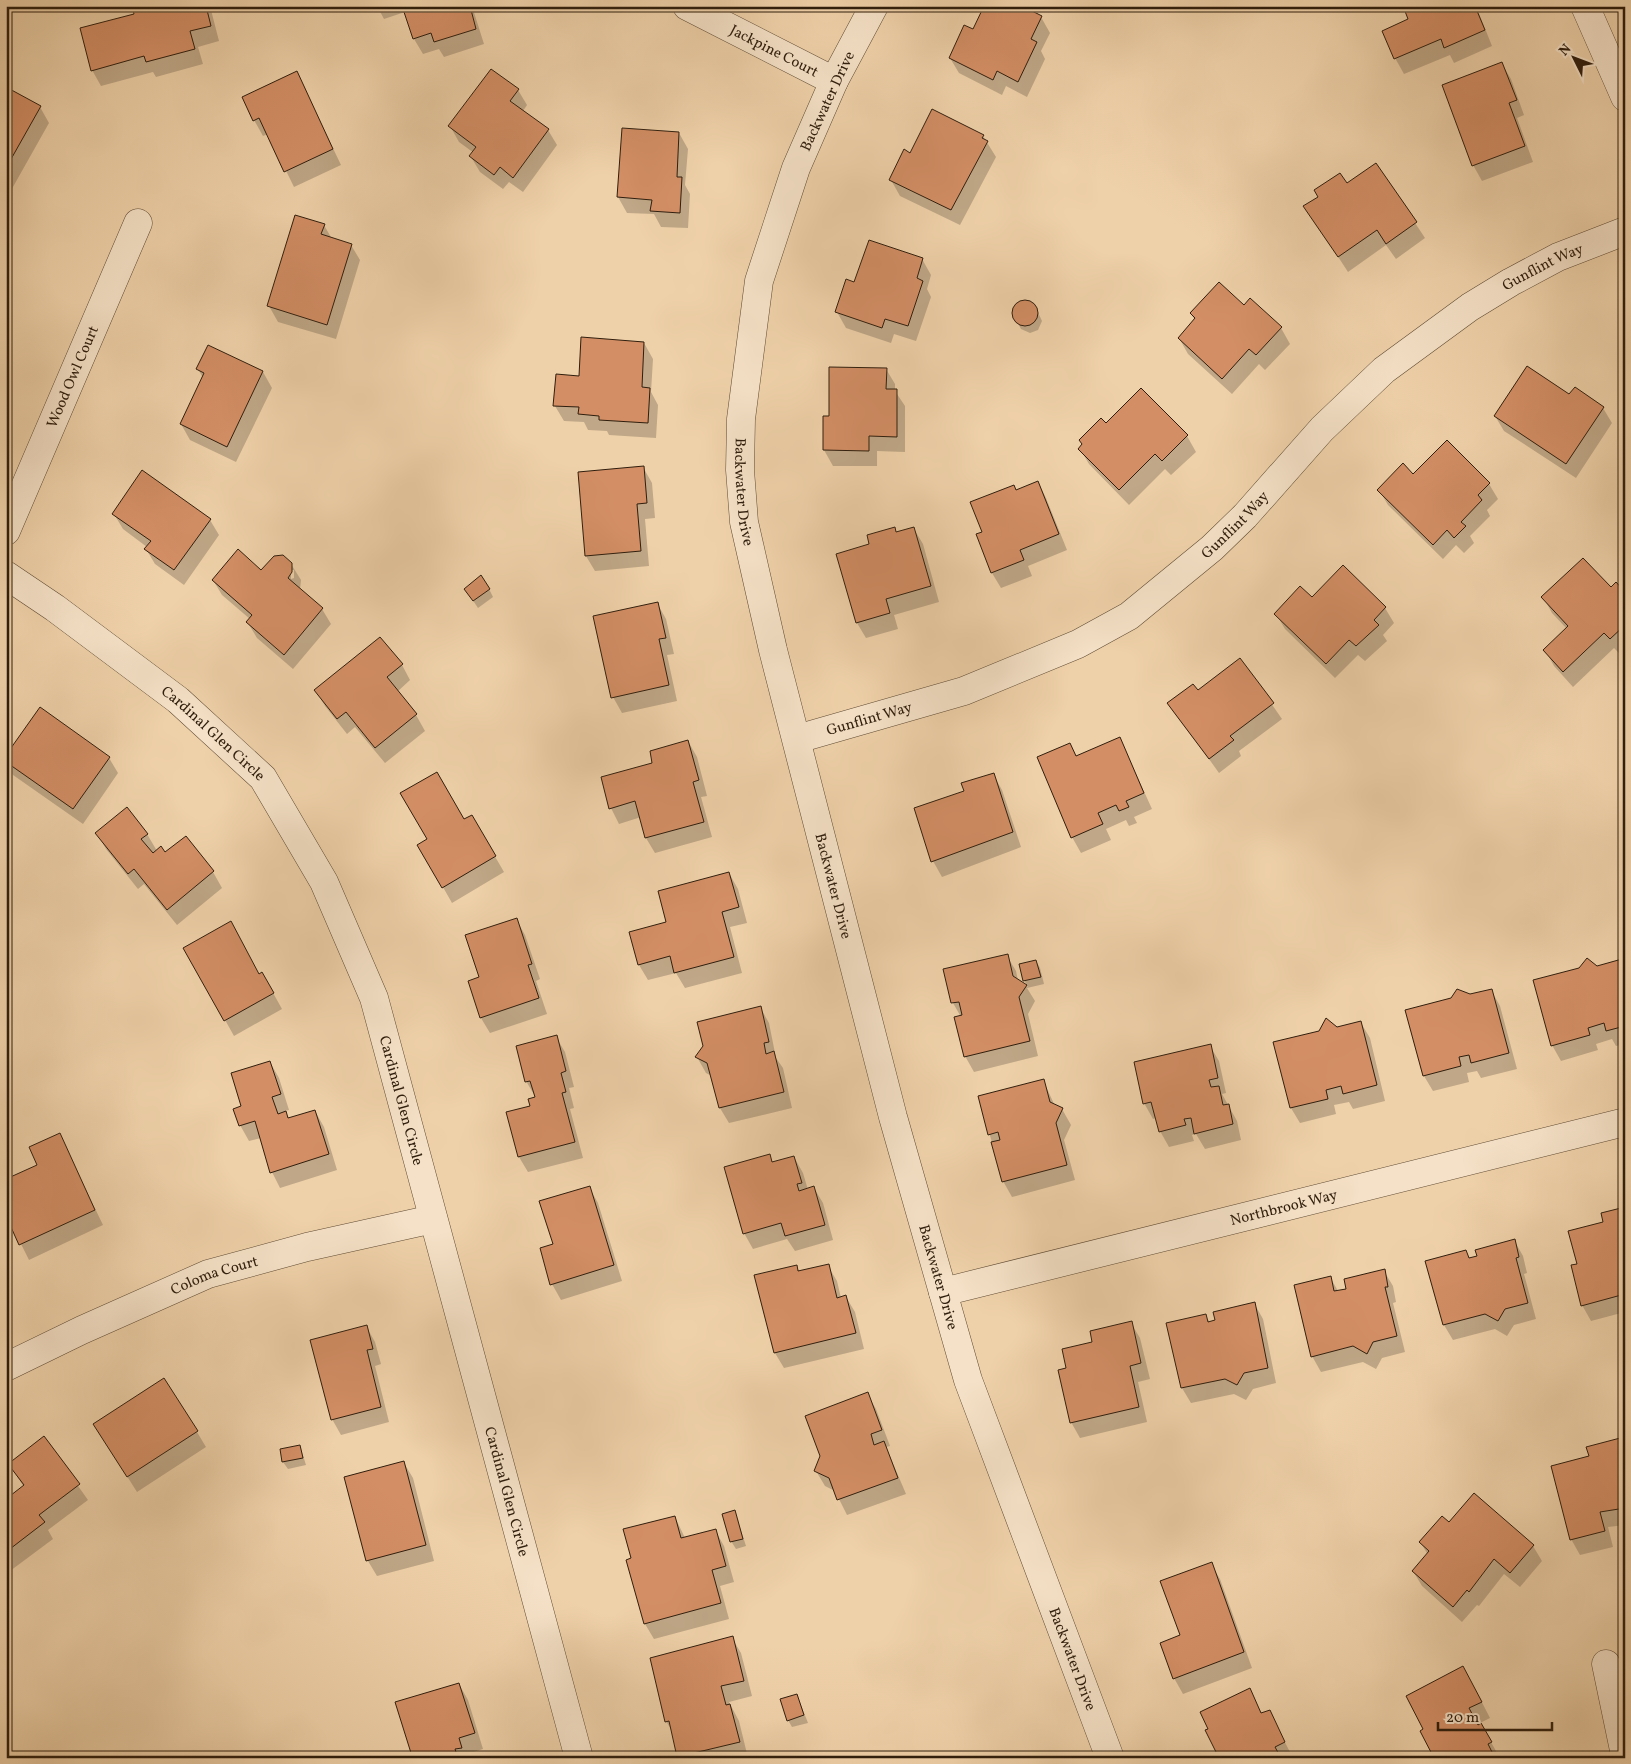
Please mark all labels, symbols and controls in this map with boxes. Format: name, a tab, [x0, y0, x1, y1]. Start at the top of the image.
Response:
street label: Jackpine Court	[726, 20, 822, 83]
north arrow	[1548, 32, 1598, 82]
text: N	[1555, 40, 1576, 60]
street label: Backwater Drive	[796, 48, 861, 155]
street label: Gunflint Way	[1499, 239, 1587, 297]
street label: Wood Owl Court	[42, 323, 105, 432]
street label: Backwater Drive	[728, 438, 758, 548]
street label: Gunflint Way	[1197, 487, 1274, 565]
street label: Cardinal Glen Circle	[156, 682, 269, 787]
street label: Gunflint Way	[824, 697, 915, 742]
street label: Backwater Drive	[808, 831, 856, 941]
street label: Cardinal Glen Circle	[373, 1034, 428, 1168]
street label: Northbrook Way	[1228, 1185, 1340, 1232]
street label: Backwater Drive	[912, 1222, 962, 1332]
street label: Coloma Court	[168, 1252, 261, 1301]
street label: Cardinal Glen Circle	[478, 1425, 533, 1559]
street label: Backwater Drive	[1042, 1605, 1100, 1714]
scale bar	[1438, 1699, 1552, 1731]
text: 20 m	[1446, 1708, 1479, 1729]

